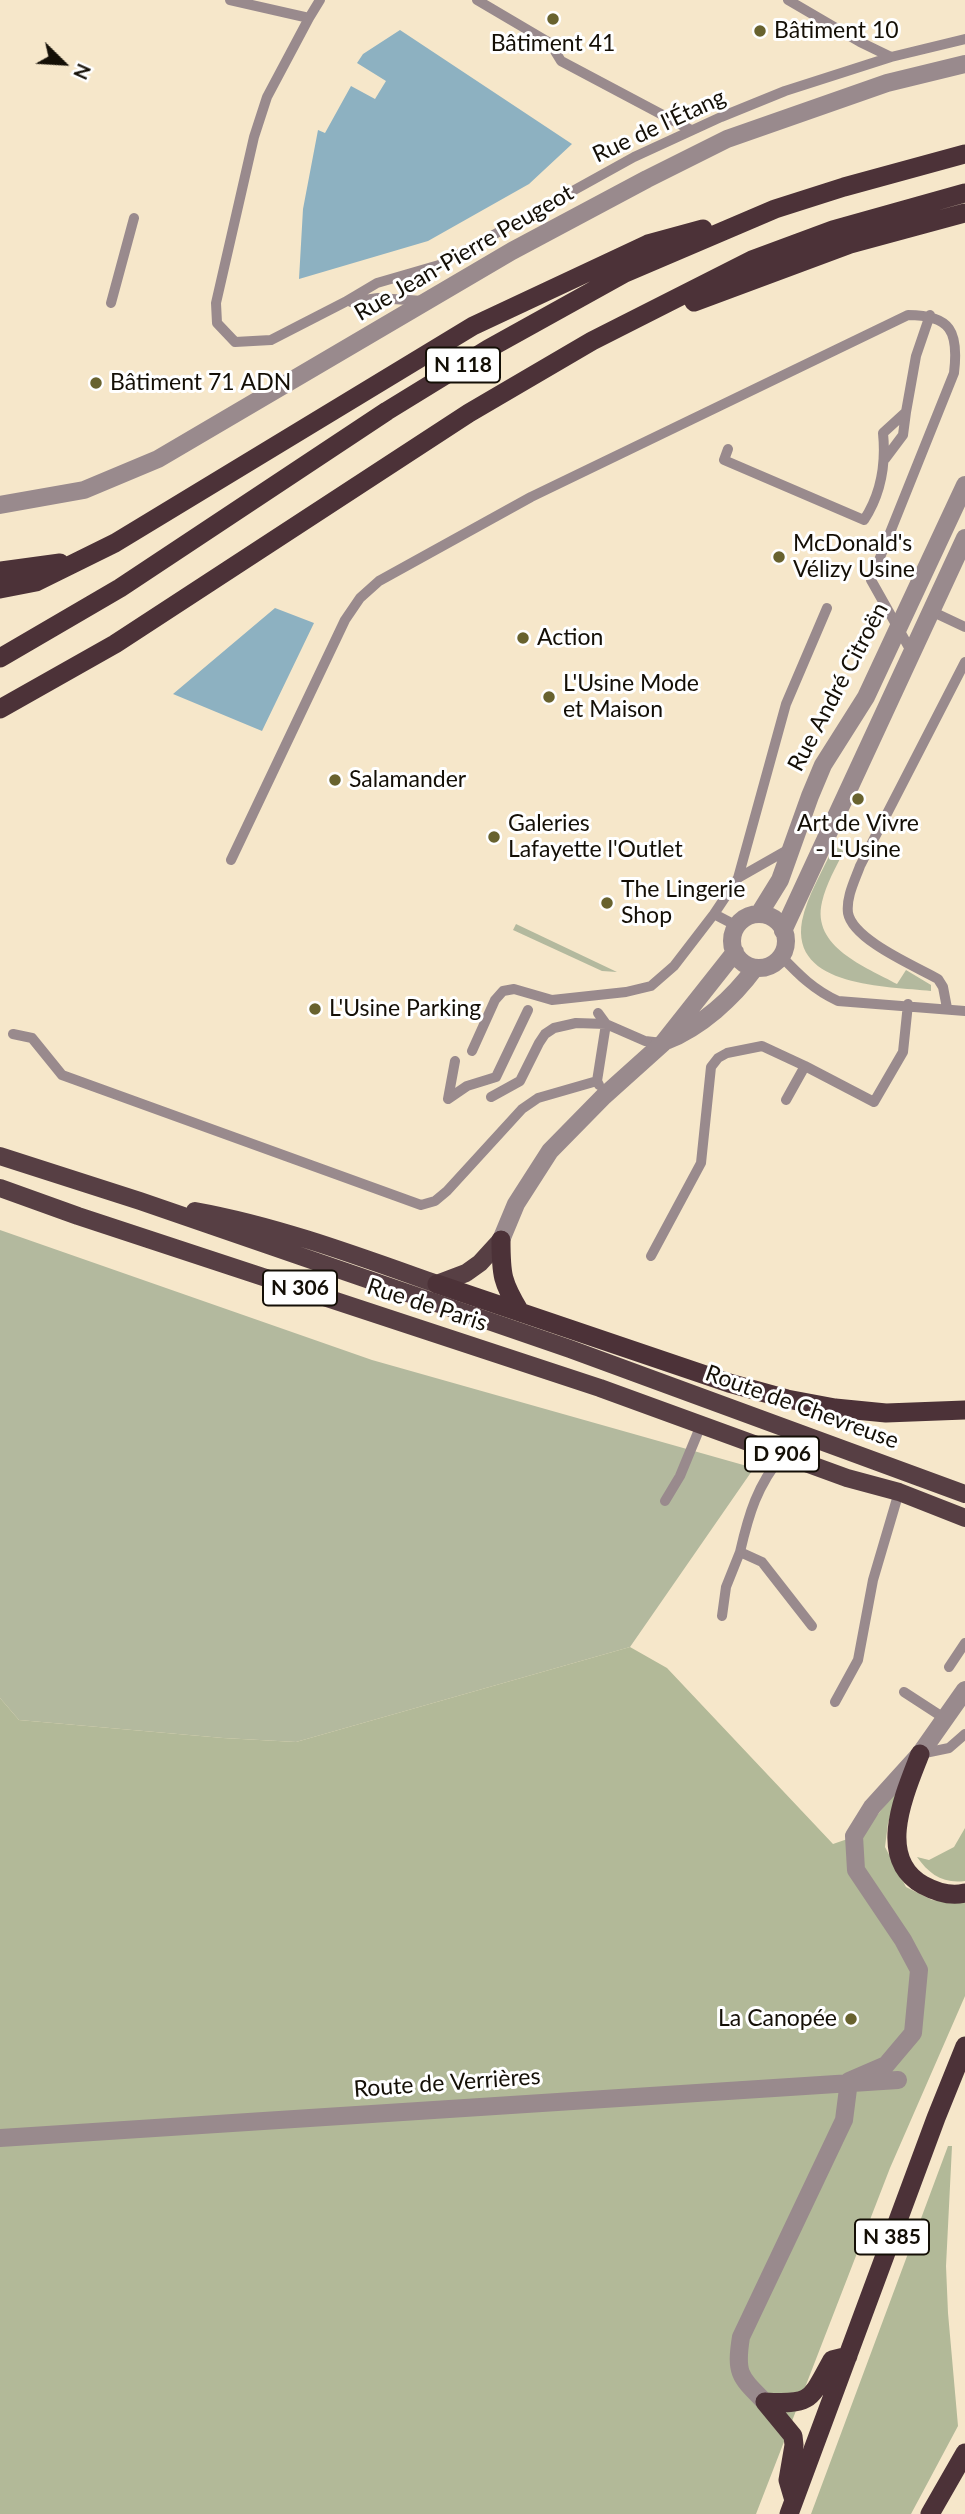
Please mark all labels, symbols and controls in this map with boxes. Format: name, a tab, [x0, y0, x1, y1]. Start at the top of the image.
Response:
marker: Bâtiment 41	[545, 11, 561, 27]
place label: Bâtiment 10	[774, 17, 899, 45]
marker: Bâtiment 10	[752, 23, 768, 39]
north arrow	[28, 28, 98, 98]
place label: Bâtiment 41	[491, 30, 615, 58]
text: N	[69, 60, 96, 83]
street label: Rue de l'Étang	[588, 83, 730, 169]
street label: Rue Jean-Pierre Peugeot	[350, 179, 578, 327]
road number: N 118	[426, 348, 500, 382]
place label: Bâtiment 71 ADN	[110, 369, 291, 397]
marker: Bâtiment 71 ADN	[88, 375, 104, 391]
place label: McDonald's Vélizy Usine	[793, 530, 915, 584]
marker: McDonald's Vélizy Usine	[771, 549, 787, 565]
street label: Rue André Citroën	[782, 598, 894, 776]
place label: Action	[537, 624, 603, 652]
marker: Action	[515, 630, 531, 646]
place label: L'Usine Mode et Maison	[563, 670, 699, 724]
marker: L'Usine Mode et Maison	[541, 689, 557, 705]
place label: Salamander	[349, 766, 466, 794]
marker: Salamander	[327, 772, 343, 788]
marker: Art de Vivre - L'Usine	[850, 791, 866, 807]
place label: Galeries Lafayette l'Outlet	[508, 810, 683, 864]
place label: Art de Vivre - L'Usine	[797, 810, 919, 864]
marker: Galeries Lafayette l'Outlet	[486, 829, 502, 845]
place label: The Lingerie Shop	[621, 876, 745, 930]
marker: The Lingerie Shop	[599, 895, 615, 911]
place label: L'Usine Parking	[329, 995, 481, 1023]
marker: L'Usine Parking	[307, 1001, 323, 1017]
road number: N 306	[263, 1270, 337, 1306]
street label: Rue de Paris	[364, 1273, 490, 1337]
street label: Route de Chevreuse	[702, 1359, 902, 1455]
road number: D 906	[745, 1436, 819, 1472]
place label: La Canopée	[718, 2005, 837, 2033]
marker: La Canopée	[843, 2011, 859, 2027]
street label: Route de Verrières	[353, 2063, 541, 2103]
road number: N 385	[855, 2220, 929, 2254]

